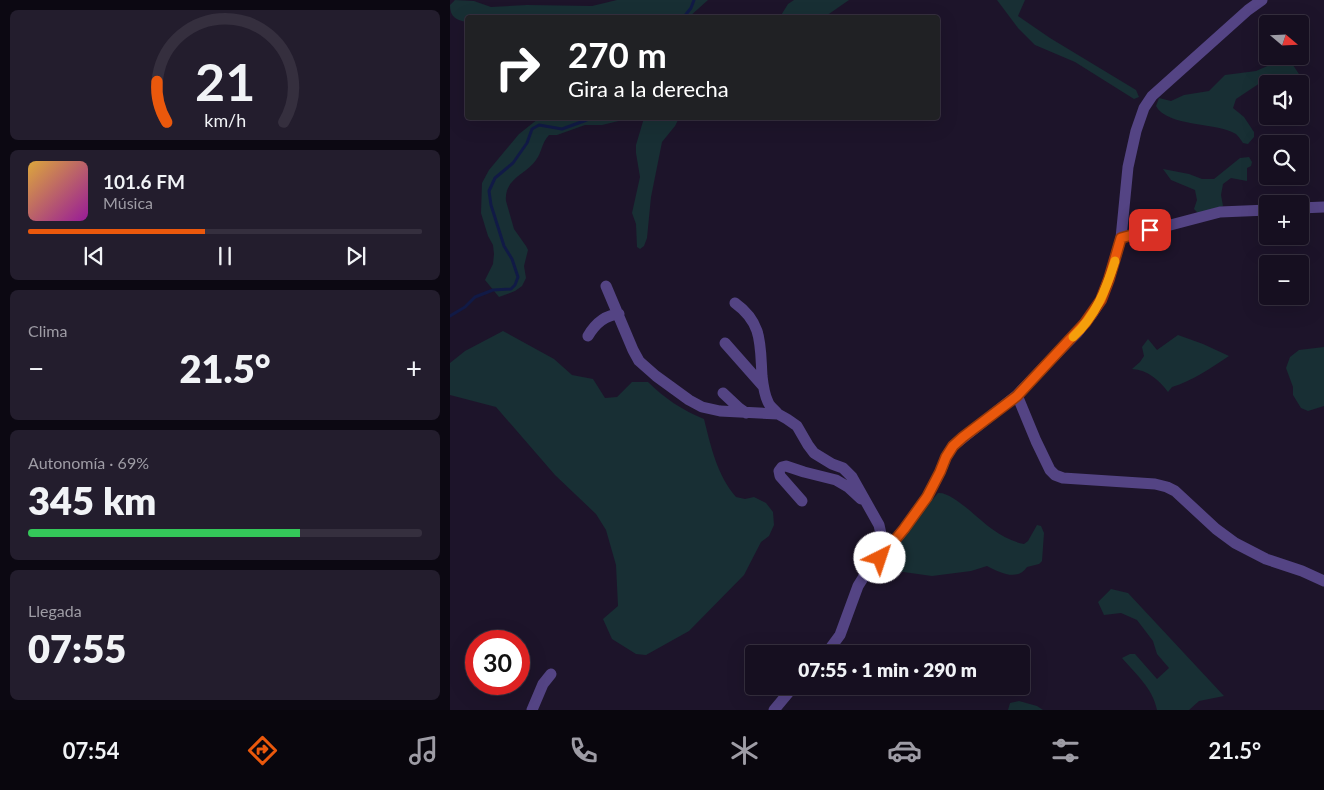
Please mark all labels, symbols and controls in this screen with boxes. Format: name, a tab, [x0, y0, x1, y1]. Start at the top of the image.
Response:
north arrow	[1259, 15, 1309, 65]
map controls	[1259, 15, 1309, 305]
text: 270 m	[568, 33, 667, 75]
icon: right	[485, 35, 550, 100]
text: 21	[195, 50, 255, 112]
text: Gira a la derecha	[568, 75, 729, 102]
button: sound	[1259, 75, 1309, 125]
text: km/h	[204, 109, 246, 131]
button: search	[1259, 135, 1309, 185]
text: 101.6 FM	[103, 170, 185, 193]
text: Música	[103, 193, 153, 212]
button: +	[1259, 195, 1309, 245]
pin	[1129, 209, 1171, 251]
icon: arrive	[1136, 216, 1164, 244]
icon: previous	[80, 242, 108, 270]
icon: pause	[211, 242, 239, 270]
icon: next	[342, 242, 370, 270]
button: −	[1259, 255, 1309, 305]
text: Clima	[28, 321, 67, 340]
text: 21.5°	[179, 345, 271, 391]
text: −	[28, 351, 44, 385]
text: +	[406, 351, 422, 385]
text: Autonomía · 69%	[28, 453, 149, 472]
text: 345 km	[28, 477, 156, 523]
position arrow	[853, 531, 905, 583]
text: Llegada	[28, 601, 82, 620]
text: 07:55	[28, 625, 126, 671]
speed limit sign: 30	[465, 630, 530, 695]
text: 07:55 · 1 min · 290 m	[798, 658, 977, 681]
icon: directions	[245, 733, 280, 768]
icon: music	[406, 733, 441, 768]
icon: phone	[566, 733, 601, 768]
icon: climate	[727, 733, 762, 768]
icon: car	[887, 733, 922, 768]
icon: filters	[1048, 733, 1083, 768]
text: 07:54	[63, 737, 120, 764]
text: 21.5°	[1209, 737, 1261, 764]

